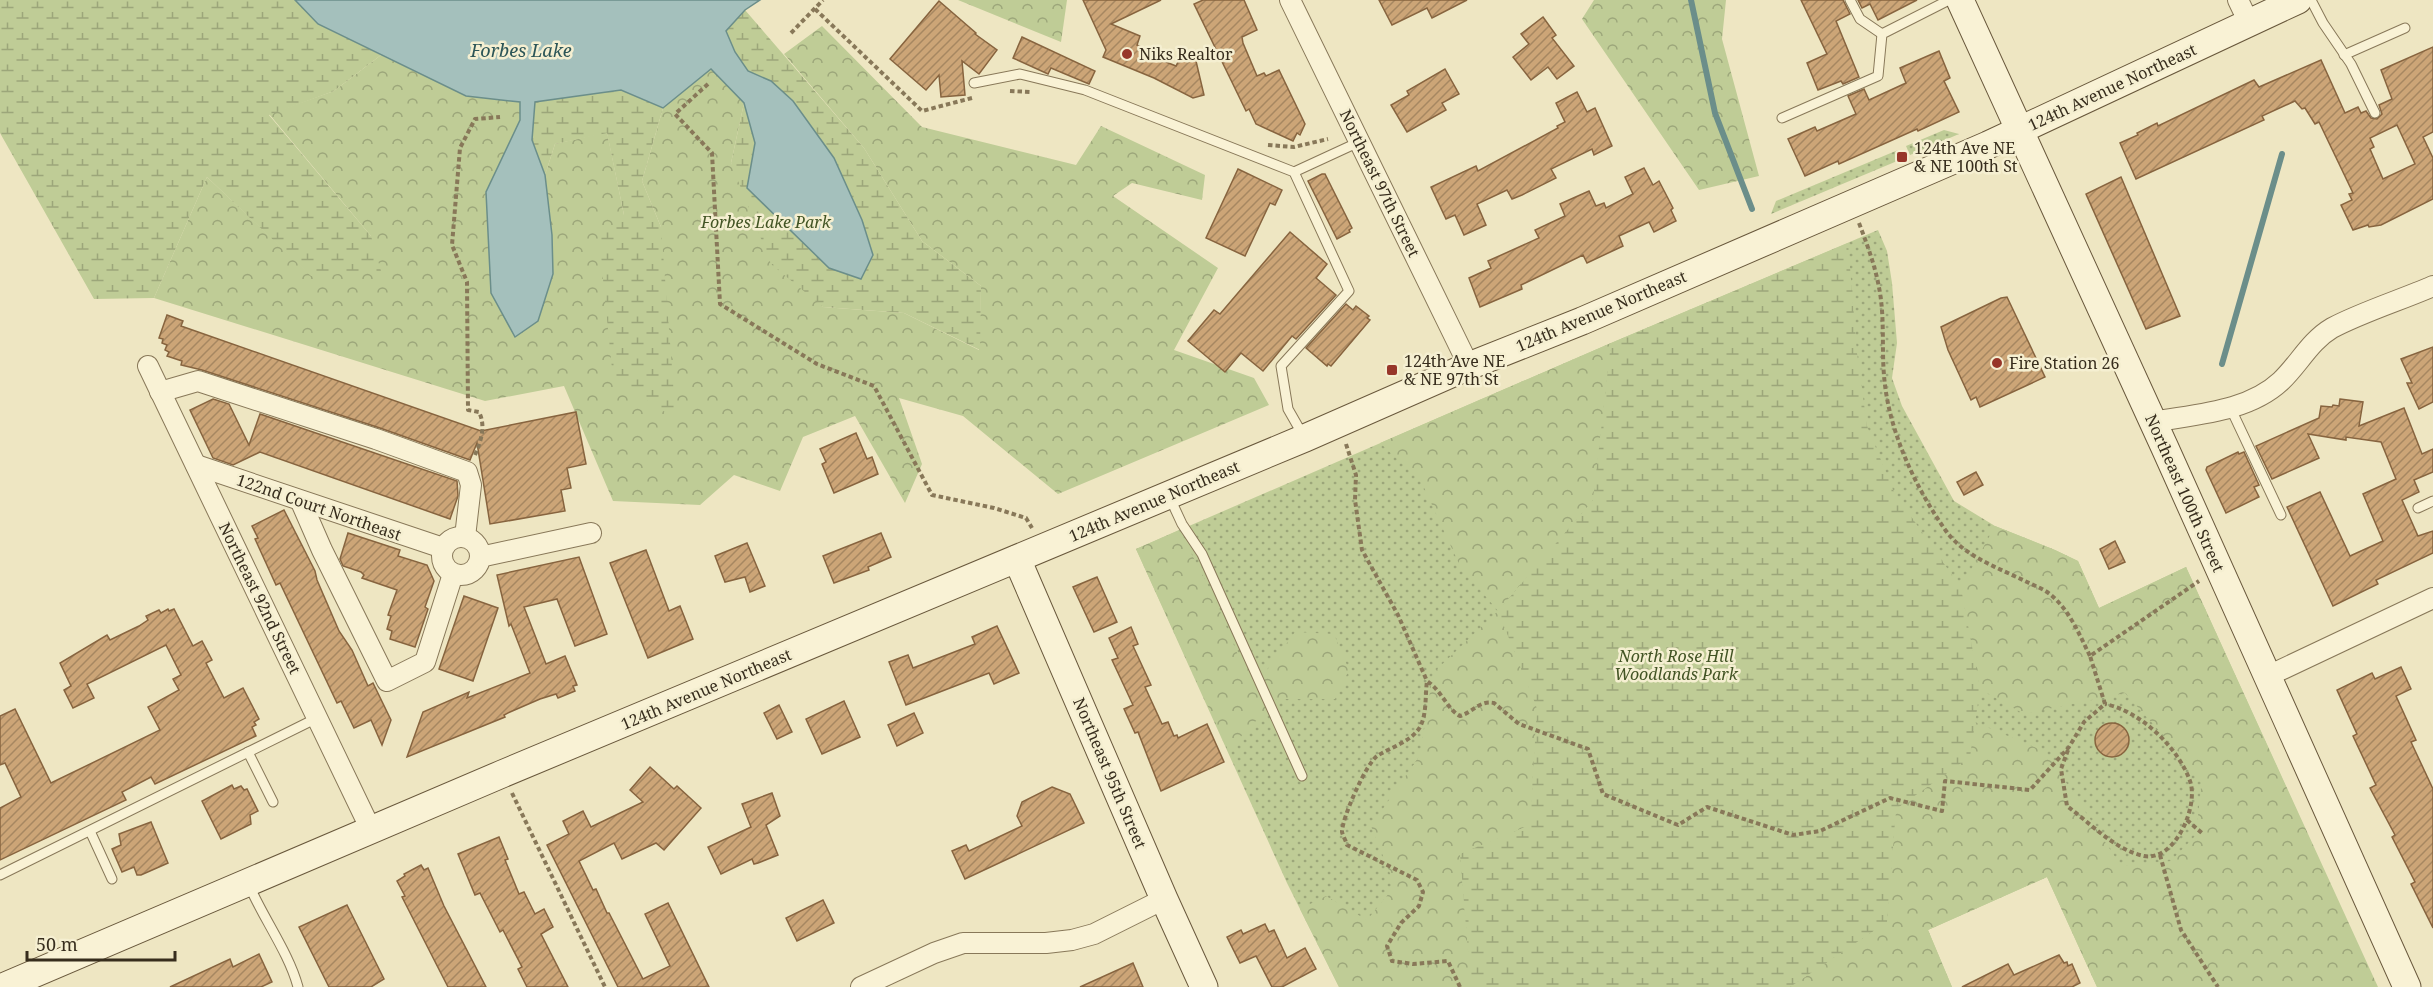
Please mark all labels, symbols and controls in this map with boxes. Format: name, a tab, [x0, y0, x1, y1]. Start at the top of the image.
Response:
water label: Forbes Lake	[469, 38, 572, 62]
street label: 124th Avenue Northeast	[2024, 38, 2200, 136]
place label: Niks Realtor	[1139, 43, 1233, 65]
marker: Niks Realtor	[1120, 47, 1134, 61]
street label: Northeast 97th Street	[1335, 105, 1426, 261]
place label: 124th Ave NE & NE 100th St	[1914, 137, 2018, 177]
marker: 124th Ave NE & NE 100th St	[1895, 150, 1909, 164]
park label: Forbes Lake Park	[700, 211, 832, 233]
street label: 124th Avenue Northeast	[1512, 265, 1690, 357]
place label: 124th Ave NE & NE 97th St	[1404, 350, 1505, 390]
place label: Fire Station 26	[2009, 352, 2120, 374]
marker: Fire Station 26	[1990, 356, 2004, 370]
marker: 124th Ave NE & NE 97th St	[1385, 363, 1399, 377]
street label: Northeast 100th Street	[2140, 411, 2230, 576]
street label: 124th Avenue Northeast	[1065, 455, 1243, 547]
street label: 122nd Court Northeast	[234, 468, 405, 546]
street label: Northeast 92nd Street	[214, 519, 306, 678]
street label: 124th Avenue Northeast	[617, 643, 795, 735]
park label: North Rose Hill Woodlands Park	[1614, 645, 1739, 685]
street label: Northeast 95th Street	[1068, 694, 1152, 852]
scale bar	[27, 924, 176, 962]
text: 50 m	[36, 932, 78, 956]

